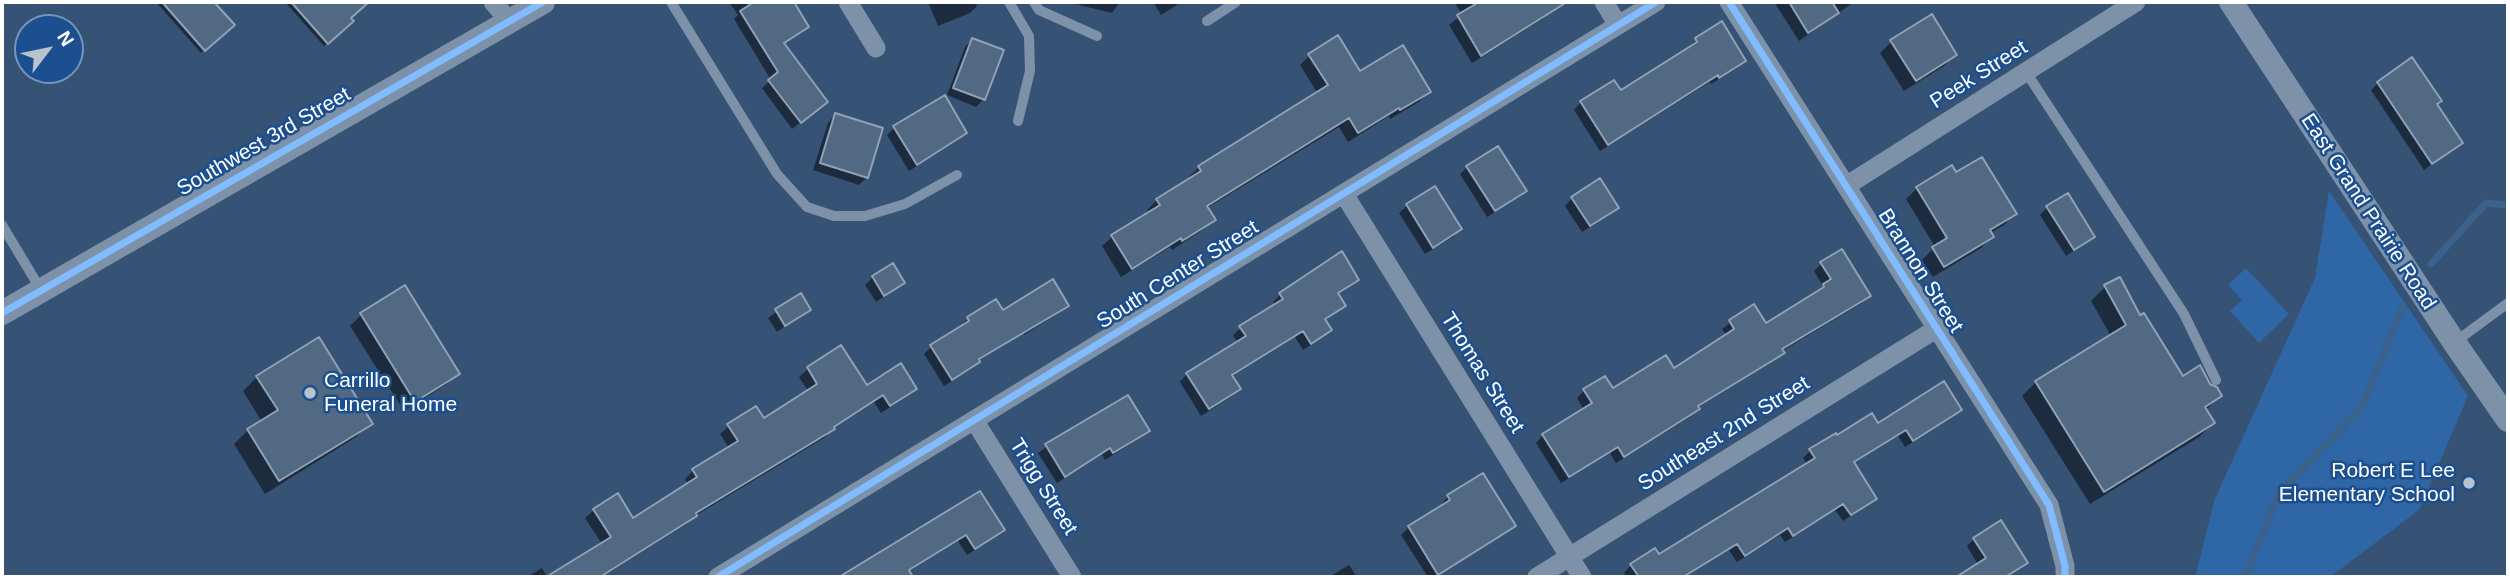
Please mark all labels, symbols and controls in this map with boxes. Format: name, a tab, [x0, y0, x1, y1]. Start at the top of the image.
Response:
north arrow	[14, 14, 84, 84]
text: N	[53, 27, 78, 50]
street label: Peek Street	[1926, 35, 2032, 115]
street label: Southwest 3rd Street	[173, 82, 355, 202]
street label: East Grand Prairie Road	[2295, 109, 2441, 315]
street label: Brannon Street	[1872, 204, 1968, 338]
street label: South Center Street	[1093, 215, 1263, 335]
street label: Thomas Street	[1435, 308, 1529, 438]
place label: Carrillo Funeral Home	[324, 368, 457, 418]
street label: Southeast 2nd Street	[1634, 371, 1814, 497]
marker: Carrillo Funeral Home	[302, 385, 318, 401]
street label: Trigg Street	[1003, 434, 1083, 540]
place label: Robert E Lee Elementary School	[2279, 458, 2455, 508]
marker: Robert E Lee Elementary School	[2461, 475, 2477, 491]

